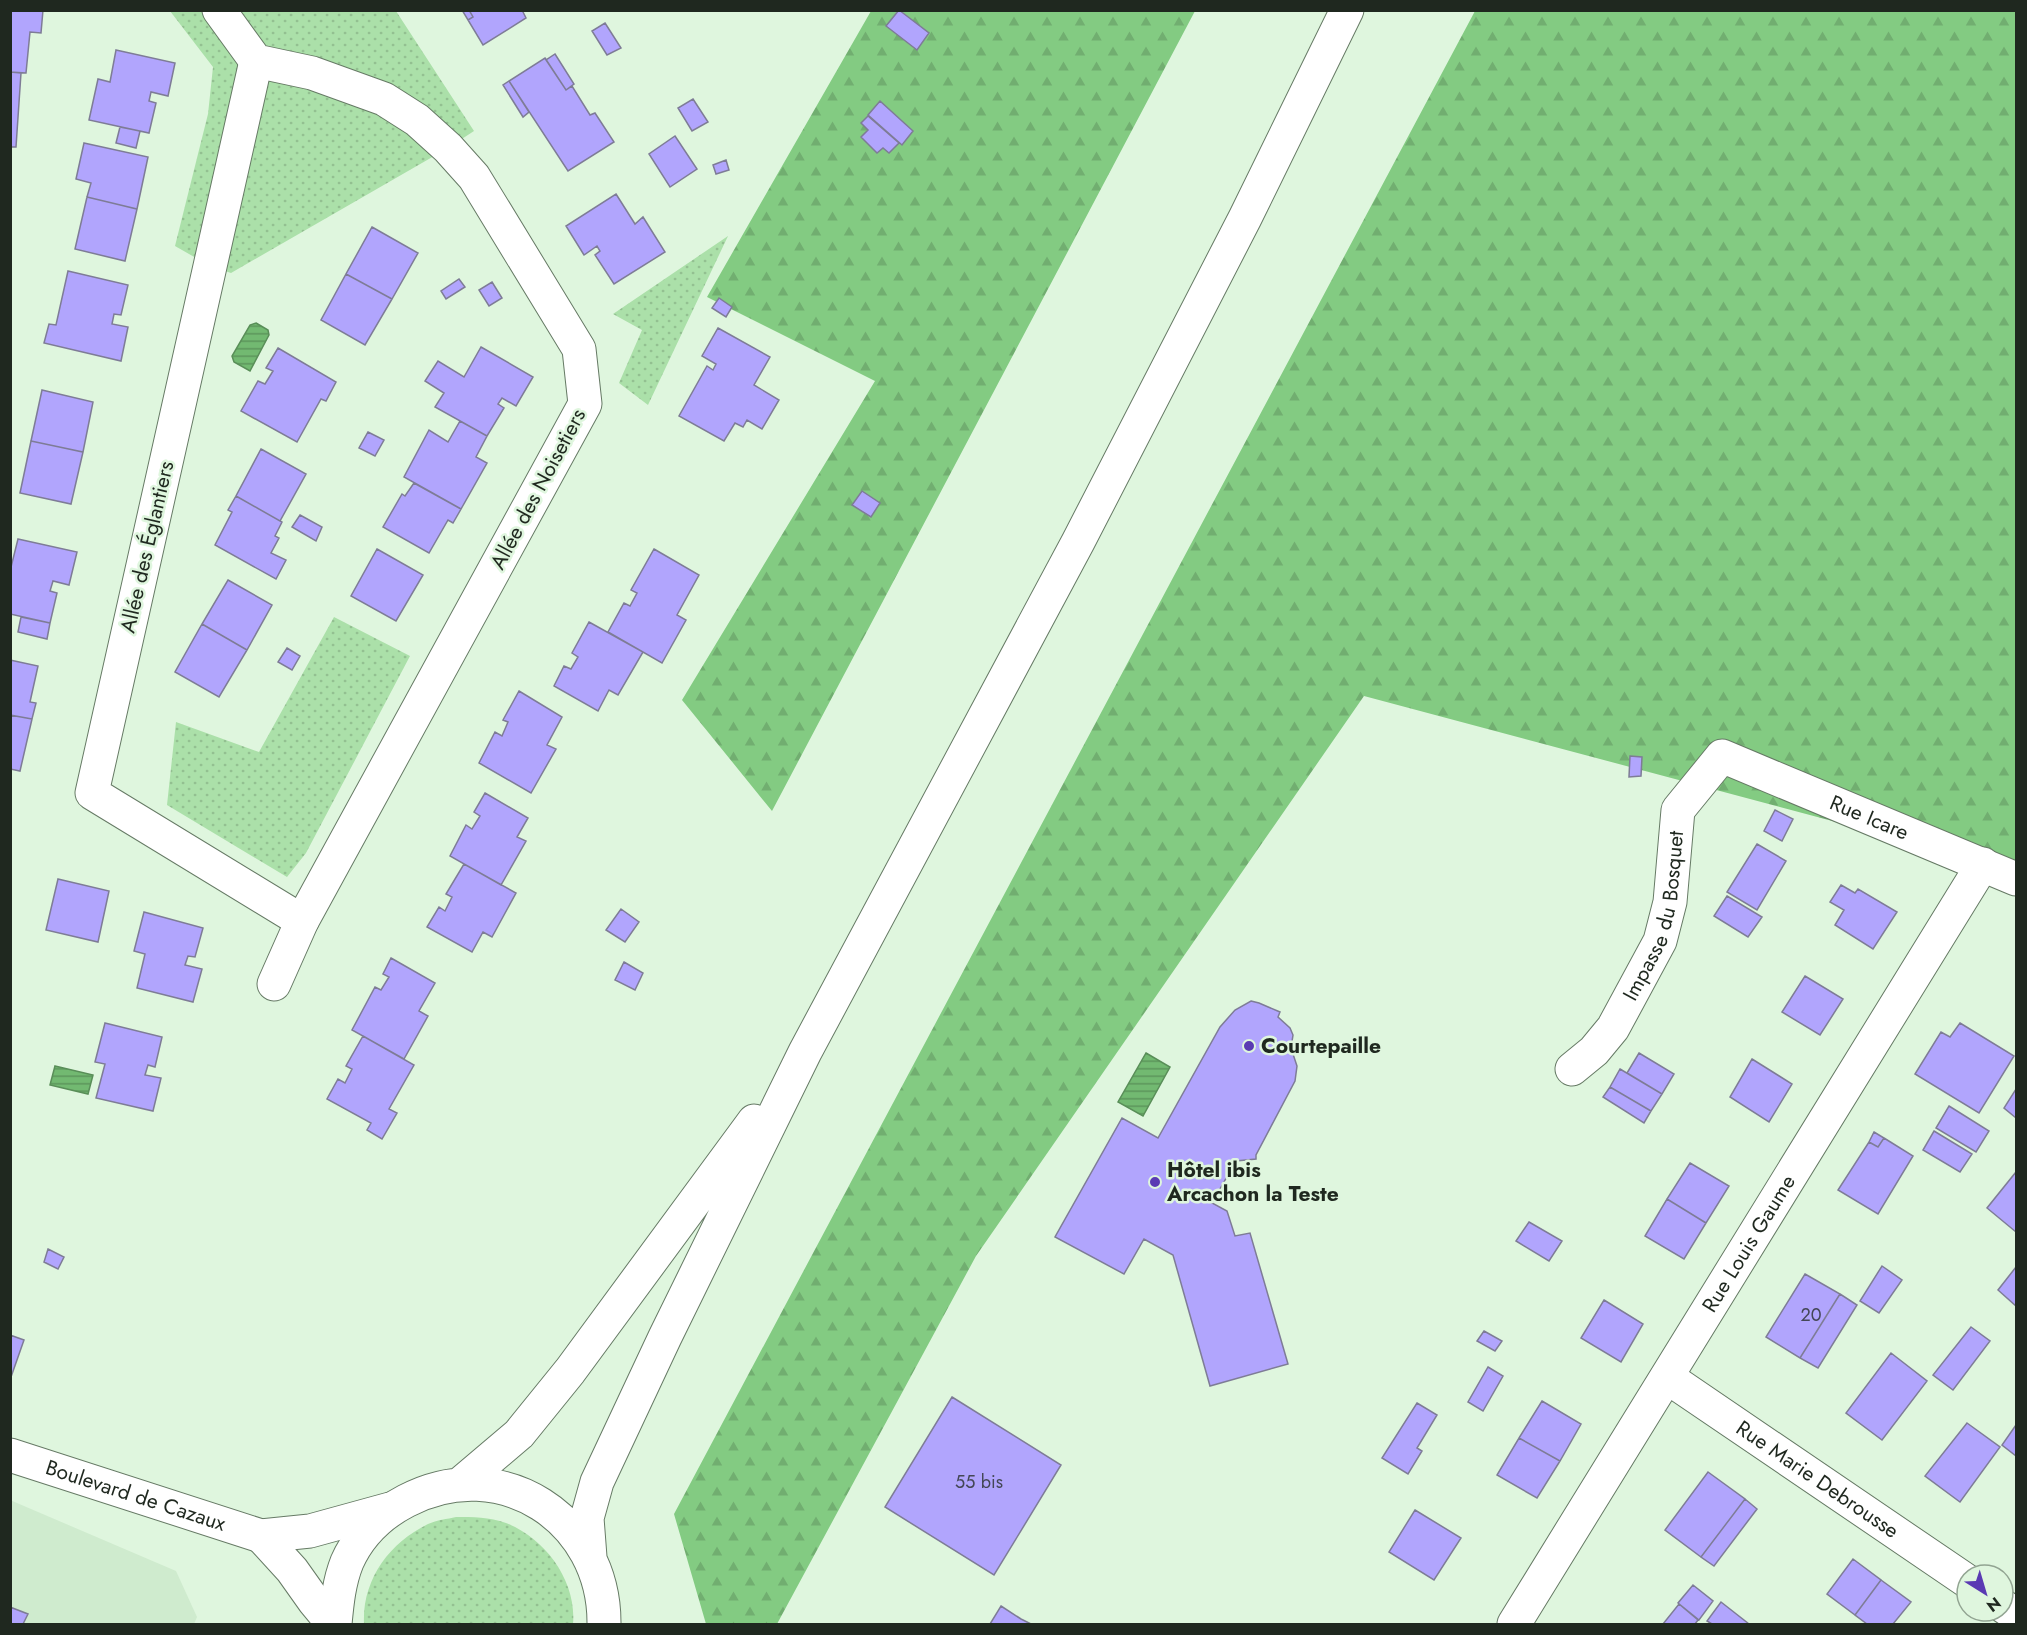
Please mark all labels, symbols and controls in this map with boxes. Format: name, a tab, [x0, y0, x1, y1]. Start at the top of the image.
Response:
street label: Allée des Noisetiers	[483, 403, 593, 575]
street label: Allée des Églantiers	[113, 458, 181, 636]
street label: Rue Icare	[1825, 788, 1913, 848]
street label: Impasse du Bosquet	[1615, 830, 1691, 1006]
place label: Courtepaille	[1261, 1031, 1381, 1061]
marker: Courtepaille	[1242, 1039, 1256, 1053]
place label: Hôtel ibis Arcachon la Teste	[1166, 1155, 1339, 1209]
street label: Rue Louis Gaume	[1695, 1169, 1803, 1318]
marker: Hôtel ibis Arcachon la Teste	[1148, 1175, 1162, 1189]
house number: 20	[1800, 1302, 1822, 1328]
street label: Rue Marie Debrousse	[1730, 1413, 1905, 1546]
street label: Boulevard de Cazaux	[42, 1452, 230, 1539]
house number: 55 bis	[955, 1469, 1003, 1495]
north arrow	[1955, 1563, 2015, 1623]
text: N	[1982, 1592, 2006, 1618]

